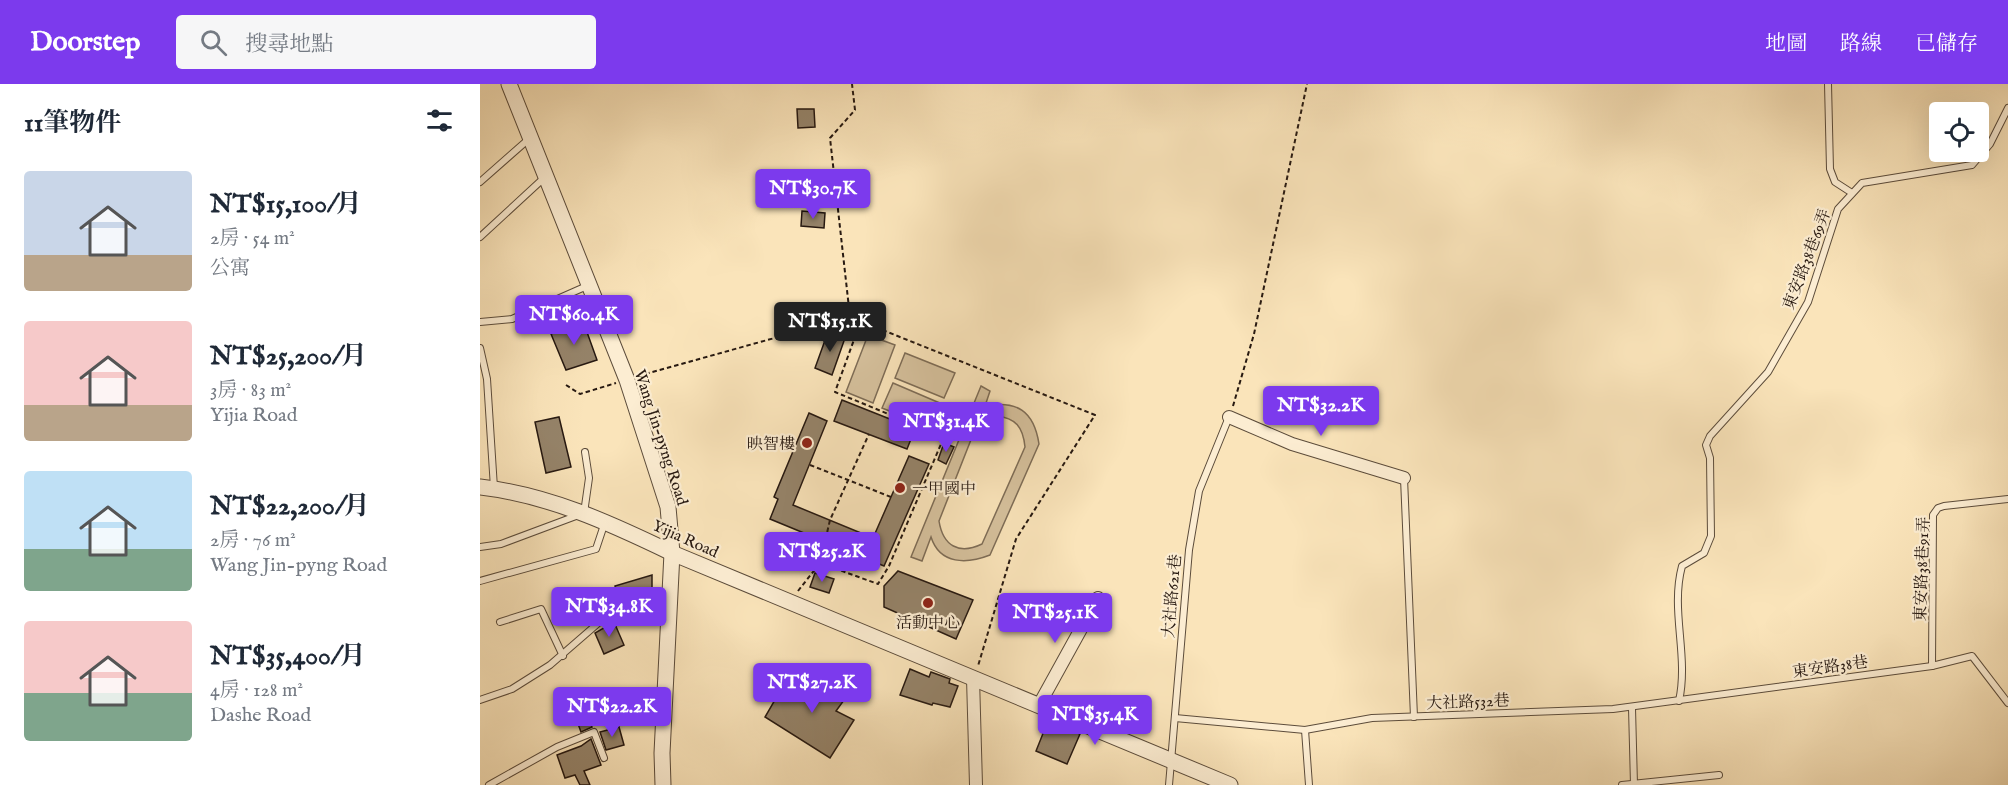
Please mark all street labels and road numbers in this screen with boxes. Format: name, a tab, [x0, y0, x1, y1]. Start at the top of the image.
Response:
street label: 東安路38巷69弄	[1780, 207, 1836, 313]
street label: Wang Jin-pyng Road	[629, 367, 692, 509]
street label: Yijia Road	[649, 516, 722, 563]
street label: 東安路38巷91弄	[1911, 516, 1935, 622]
street label: 大社路621巷	[1159, 553, 1187, 639]
street label: 東安路38巷	[1791, 653, 1869, 683]
street label: 大社路532巷	[1426, 692, 1510, 714]

